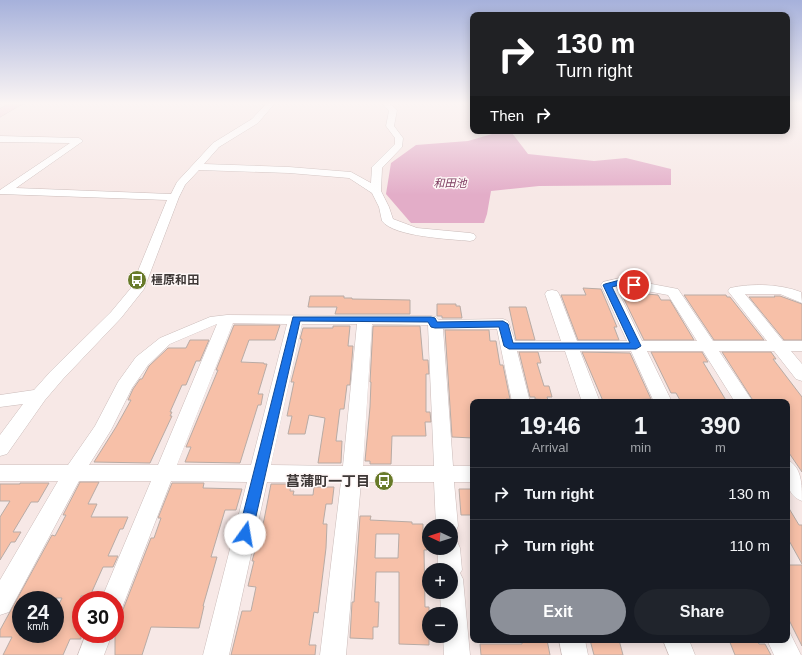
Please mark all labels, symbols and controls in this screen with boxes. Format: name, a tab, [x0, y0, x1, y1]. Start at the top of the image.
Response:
icon: right	[490, 28, 542, 80]
text: 130 m	[556, 28, 635, 59]
text: Turn right	[556, 61, 632, 81]
icon: right	[532, 104, 554, 126]
text: Then	[490, 107, 524, 124]
water label: 和田池	[434, 177, 467, 189]
pin	[617, 268, 651, 302]
bus stop icon: 橿原和田	[126, 269, 148, 291]
place label: 橿原和田	[151, 273, 199, 287]
icon: arrive	[623, 274, 645, 296]
text: 19:46	[519, 412, 581, 439]
text: 1	[634, 412, 647, 439]
text: 390	[701, 412, 741, 439]
text: Arrival	[532, 440, 569, 455]
text: min	[630, 440, 651, 455]
text: m	[715, 440, 726, 455]
bus stop icon: 菖蒲町一丁目	[373, 470, 395, 492]
place label: 菖蒲町一丁目	[286, 473, 370, 489]
icon: right	[490, 483, 512, 505]
text: Turn right	[524, 485, 594, 502]
text: 130 m	[728, 485, 770, 502]
position arrow	[224, 513, 266, 555]
north arrow	[422, 519, 458, 555]
map controls	[422, 519, 458, 643]
icon: right	[490, 535, 512, 557]
text: Turn right	[524, 537, 594, 554]
text: 110 m	[729, 537, 770, 554]
button: +	[422, 563, 458, 599]
button: Exit	[490, 589, 626, 635]
button: Share	[634, 589, 770, 635]
speed limit sign: 30	[72, 591, 124, 643]
text: 24	[27, 601, 49, 623]
button: −	[422, 607, 458, 643]
text: km/h	[27, 621, 49, 632]

